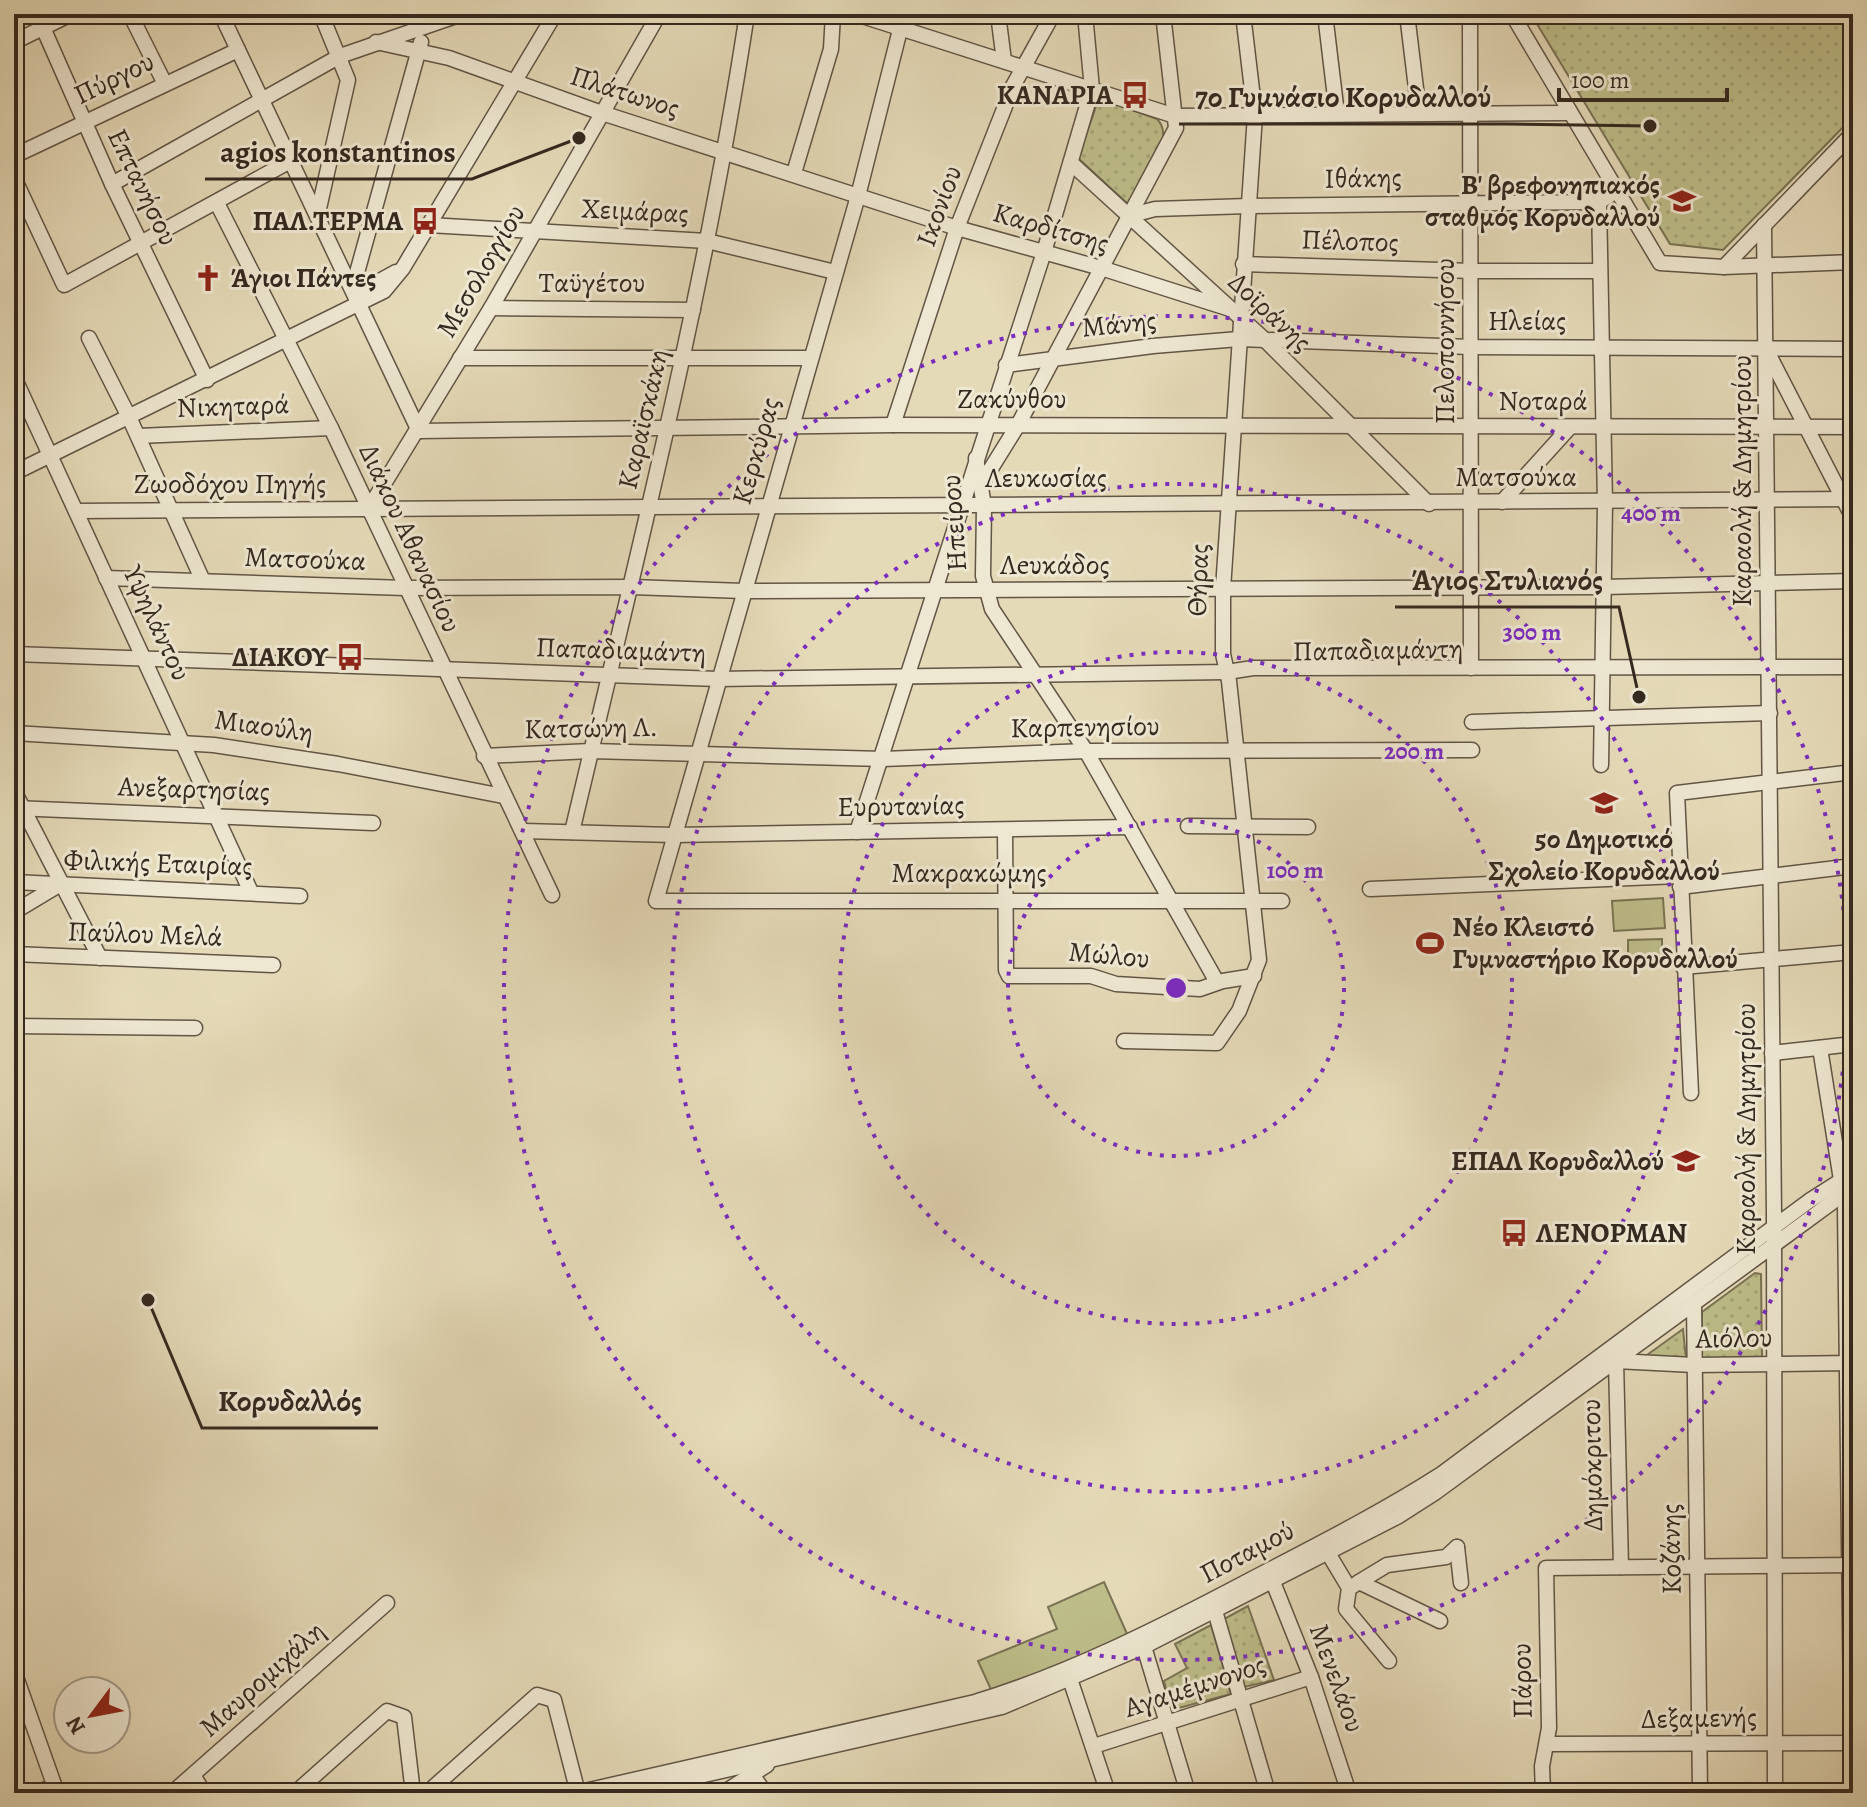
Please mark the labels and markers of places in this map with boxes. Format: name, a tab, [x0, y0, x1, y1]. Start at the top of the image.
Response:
callout: 7ο Γυμνάσιο Κορυδαλλού	[1179, 70, 1507, 124]
place label: ΚΑΝΑΡΙΑ	[996, 76, 1113, 114]
bus stop icon: ΚΑΝΑΡΙΑ	[1120, 80, 1150, 110]
callout: agios konstantinos	[205, 125, 472, 179]
place label: Β' βρεφονηπιακός σταθμός Κορυδαλλού	[1425, 166, 1660, 236]
school or university icon: Β' βρεφονηπιακός σταθμός Κορυδαλλού	[1667, 186, 1697, 216]
place label: ΠΑΛ.ΤΕΡΜΑ	[252, 202, 403, 240]
bus stop icon: ΠΑΛ.ΤΕΡΜΑ	[410, 206, 440, 236]
place label: Άγιοι Πάντες	[230, 259, 377, 297]
church icon: Άγιοι Πάντες	[193, 263, 223, 293]
callout: Άγιος Στυλιανός	[1395, 553, 1619, 607]
place label: ΔΙΑΚΟΥ	[232, 638, 329, 676]
bus stop icon: ΔΙΑΚΟΥ	[335, 642, 365, 672]
school or university icon: 5ο Δημοτικό Σχολείο Κορυδαλλού	[1589, 788, 1619, 818]
place label: 5ο Δημοτικό Σχολείο Κορυδαλλού	[1488, 820, 1720, 890]
place label: Νέο Κλειστό Γυμναστήριο Κορυδαλλού	[1452, 908, 1738, 978]
sports icon: Νέο Κλειστό Γυμναστήριο Κορυδαλλού	[1415, 928, 1445, 958]
centre of rings	[1162, 974, 1190, 1002]
place label: ΕΠΑΛ Κορυδαλλού	[1451, 1142, 1664, 1180]
school or university icon: ΕΠΑΛ Κορυδαλλού	[1671, 1146, 1701, 1176]
place label: ΛΕΝΟΡΜΑΝ	[1535, 1214, 1687, 1252]
bus stop icon: ΛΕΝΟΡΜΑΝ	[1499, 1218, 1529, 1248]
callout: Κορυδαλλός	[202, 1374, 378, 1428]

